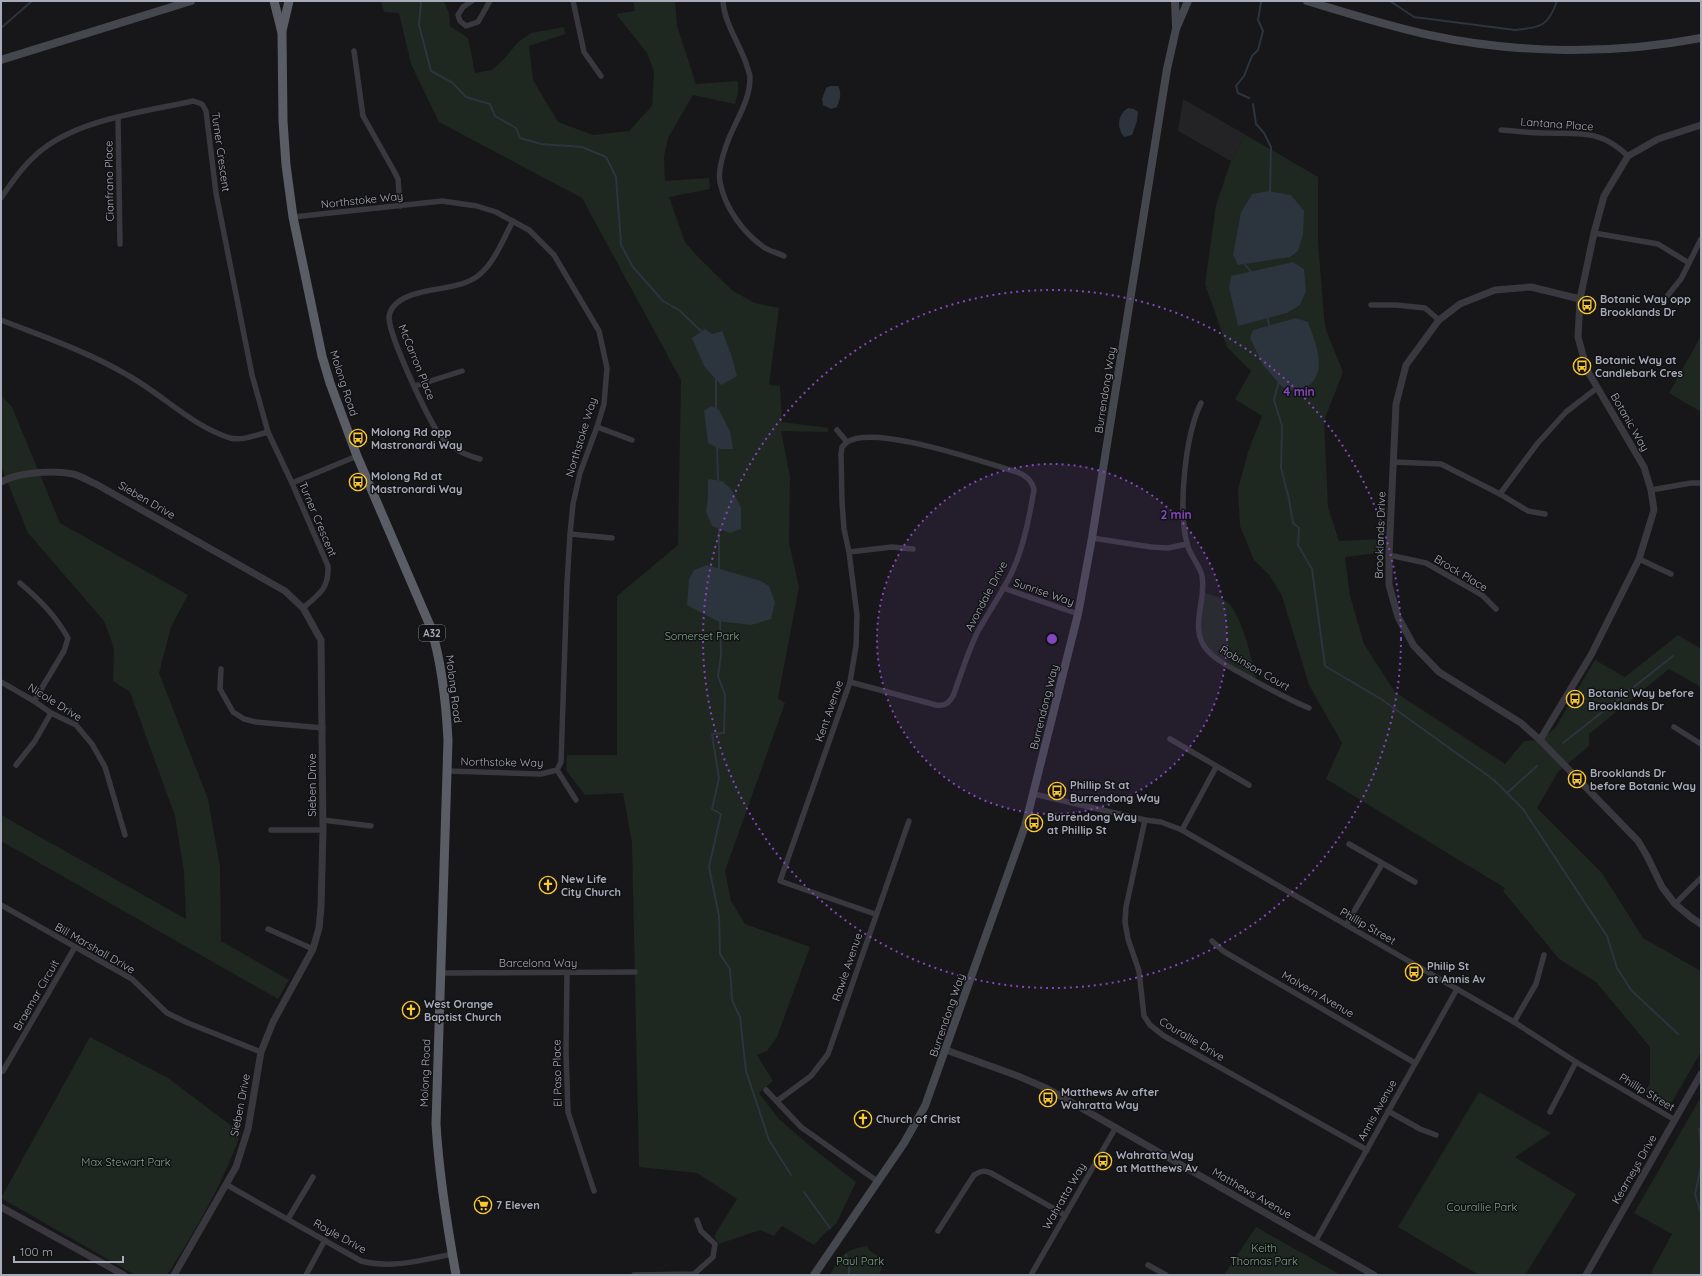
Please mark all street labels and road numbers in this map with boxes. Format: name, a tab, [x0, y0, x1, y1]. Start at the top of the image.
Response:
street label: Turner Crescent	[208, 111, 234, 193]
street label: Lantana Place	[1520, 114, 1594, 134]
street label: Cianfrano Place	[101, 140, 117, 222]
street label: Northstoke Way	[320, 189, 404, 211]
street label: McCarron Place	[395, 322, 439, 402]
street label: Burrendong Way	[1091, 346, 1119, 434]
street label: Molong Road	[327, 348, 361, 418]
street label: Botanic Way	[1608, 390, 1652, 454]
street label: Northstoke Way	[562, 395, 600, 479]
street label: Sieben Drive	[116, 478, 178, 522]
street label: Turner Crescent	[296, 479, 340, 559]
street label: Brooklands Drive	[1371, 491, 1389, 579]
street label: Brock Place	[1432, 552, 1490, 594]
street label: Avondale Drive	[962, 559, 1010, 633]
street label: Sunrise Way	[1012, 575, 1076, 609]
road number: A32	[419, 625, 445, 641]
street label: Robinson Court	[1217, 642, 1293, 694]
street label: Molong Road	[443, 654, 465, 724]
street label: Burrendong Way	[1027, 663, 1061, 751]
street label: Kent Avenue	[812, 678, 846, 744]
street label: Nicole Drive	[25, 680, 85, 724]
street label: Sieben Drive	[305, 753, 319, 817]
street label: Northstoke Way	[461, 754, 543, 770]
street label: Phillip Street	[1338, 904, 1399, 948]
street label: Bill Marshall Drive	[52, 919, 138, 977]
street label: Rawle Avenue	[829, 931, 865, 1003]
street label: Barcelona Way	[499, 956, 577, 970]
street label: Braemar Circuit	[10, 957, 62, 1033]
street label: Malvern Avenue	[1279, 968, 1357, 1020]
street label: Burrendong Way	[926, 971, 968, 1059]
street label: Courallie Drive	[1157, 1014, 1227, 1064]
street label: Molong Road	[417, 1039, 433, 1107]
street label: El Paso Place	[549, 1039, 565, 1107]
street label: Phillip Street	[1617, 1070, 1678, 1114]
street label: Sieben Drive	[227, 1073, 253, 1137]
street label: Annis Avenue	[1354, 1077, 1400, 1143]
street label: Kearneys Drive	[1609, 1132, 1659, 1206]
street label: Wahratta Way	[1039, 1160, 1089, 1232]
street label: Matthews Avenue	[1210, 1165, 1294, 1221]
street label: Royle Drive	[311, 1216, 369, 1256]

